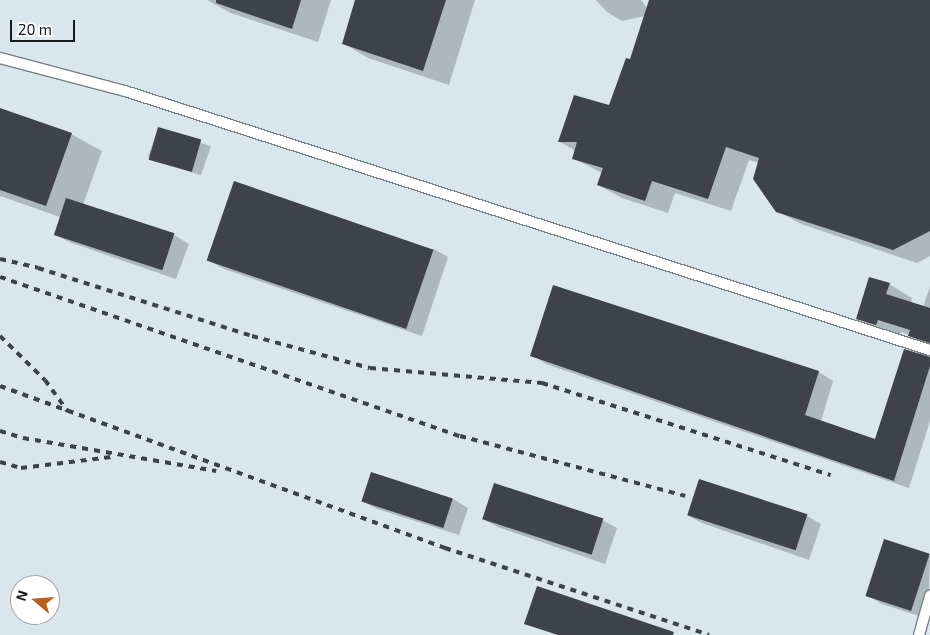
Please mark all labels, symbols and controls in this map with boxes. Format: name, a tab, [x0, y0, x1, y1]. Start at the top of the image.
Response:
scale bar	[12, 10, 78, 42]
text: 20 m	[18, 20, 52, 38]
north arrow	[10, 575, 60, 625]
text: N	[12, 588, 31, 603]

